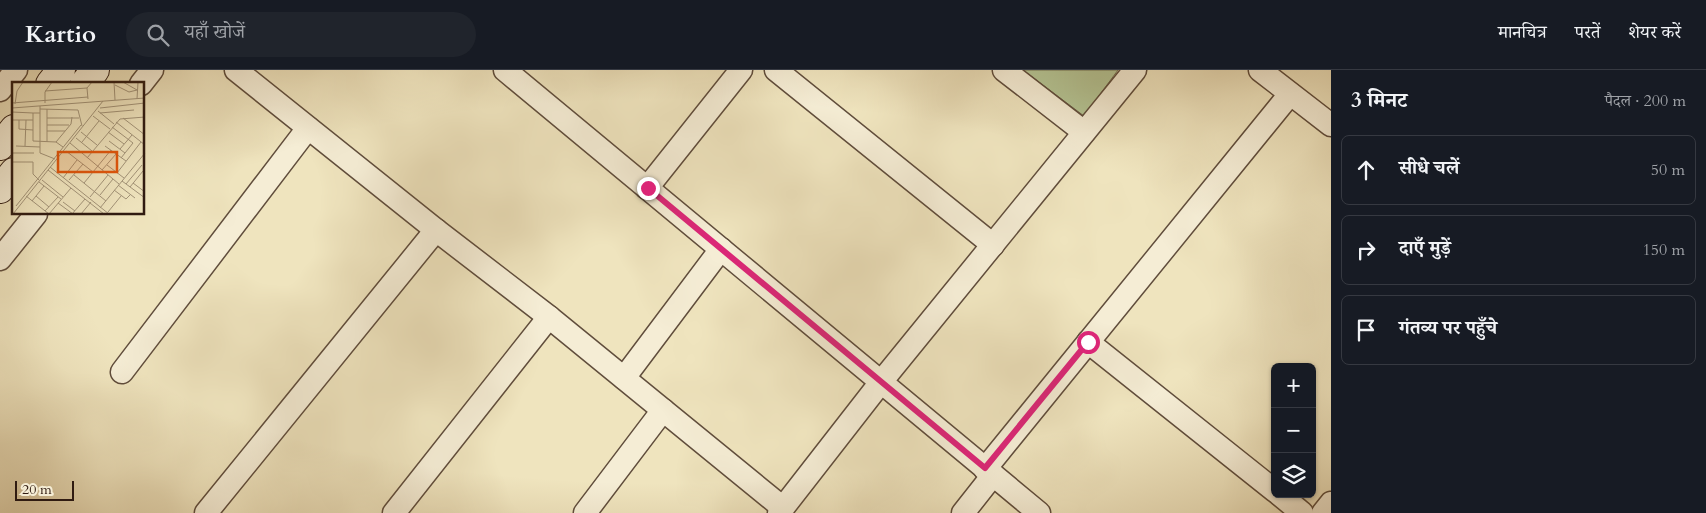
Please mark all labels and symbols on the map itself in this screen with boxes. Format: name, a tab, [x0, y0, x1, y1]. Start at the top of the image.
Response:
inset map	[12, 82, 145, 215]
route end	[637, 177, 660, 200]
route start	[1077, 331, 1100, 354]
scale bar	[15, 478, 74, 501]

